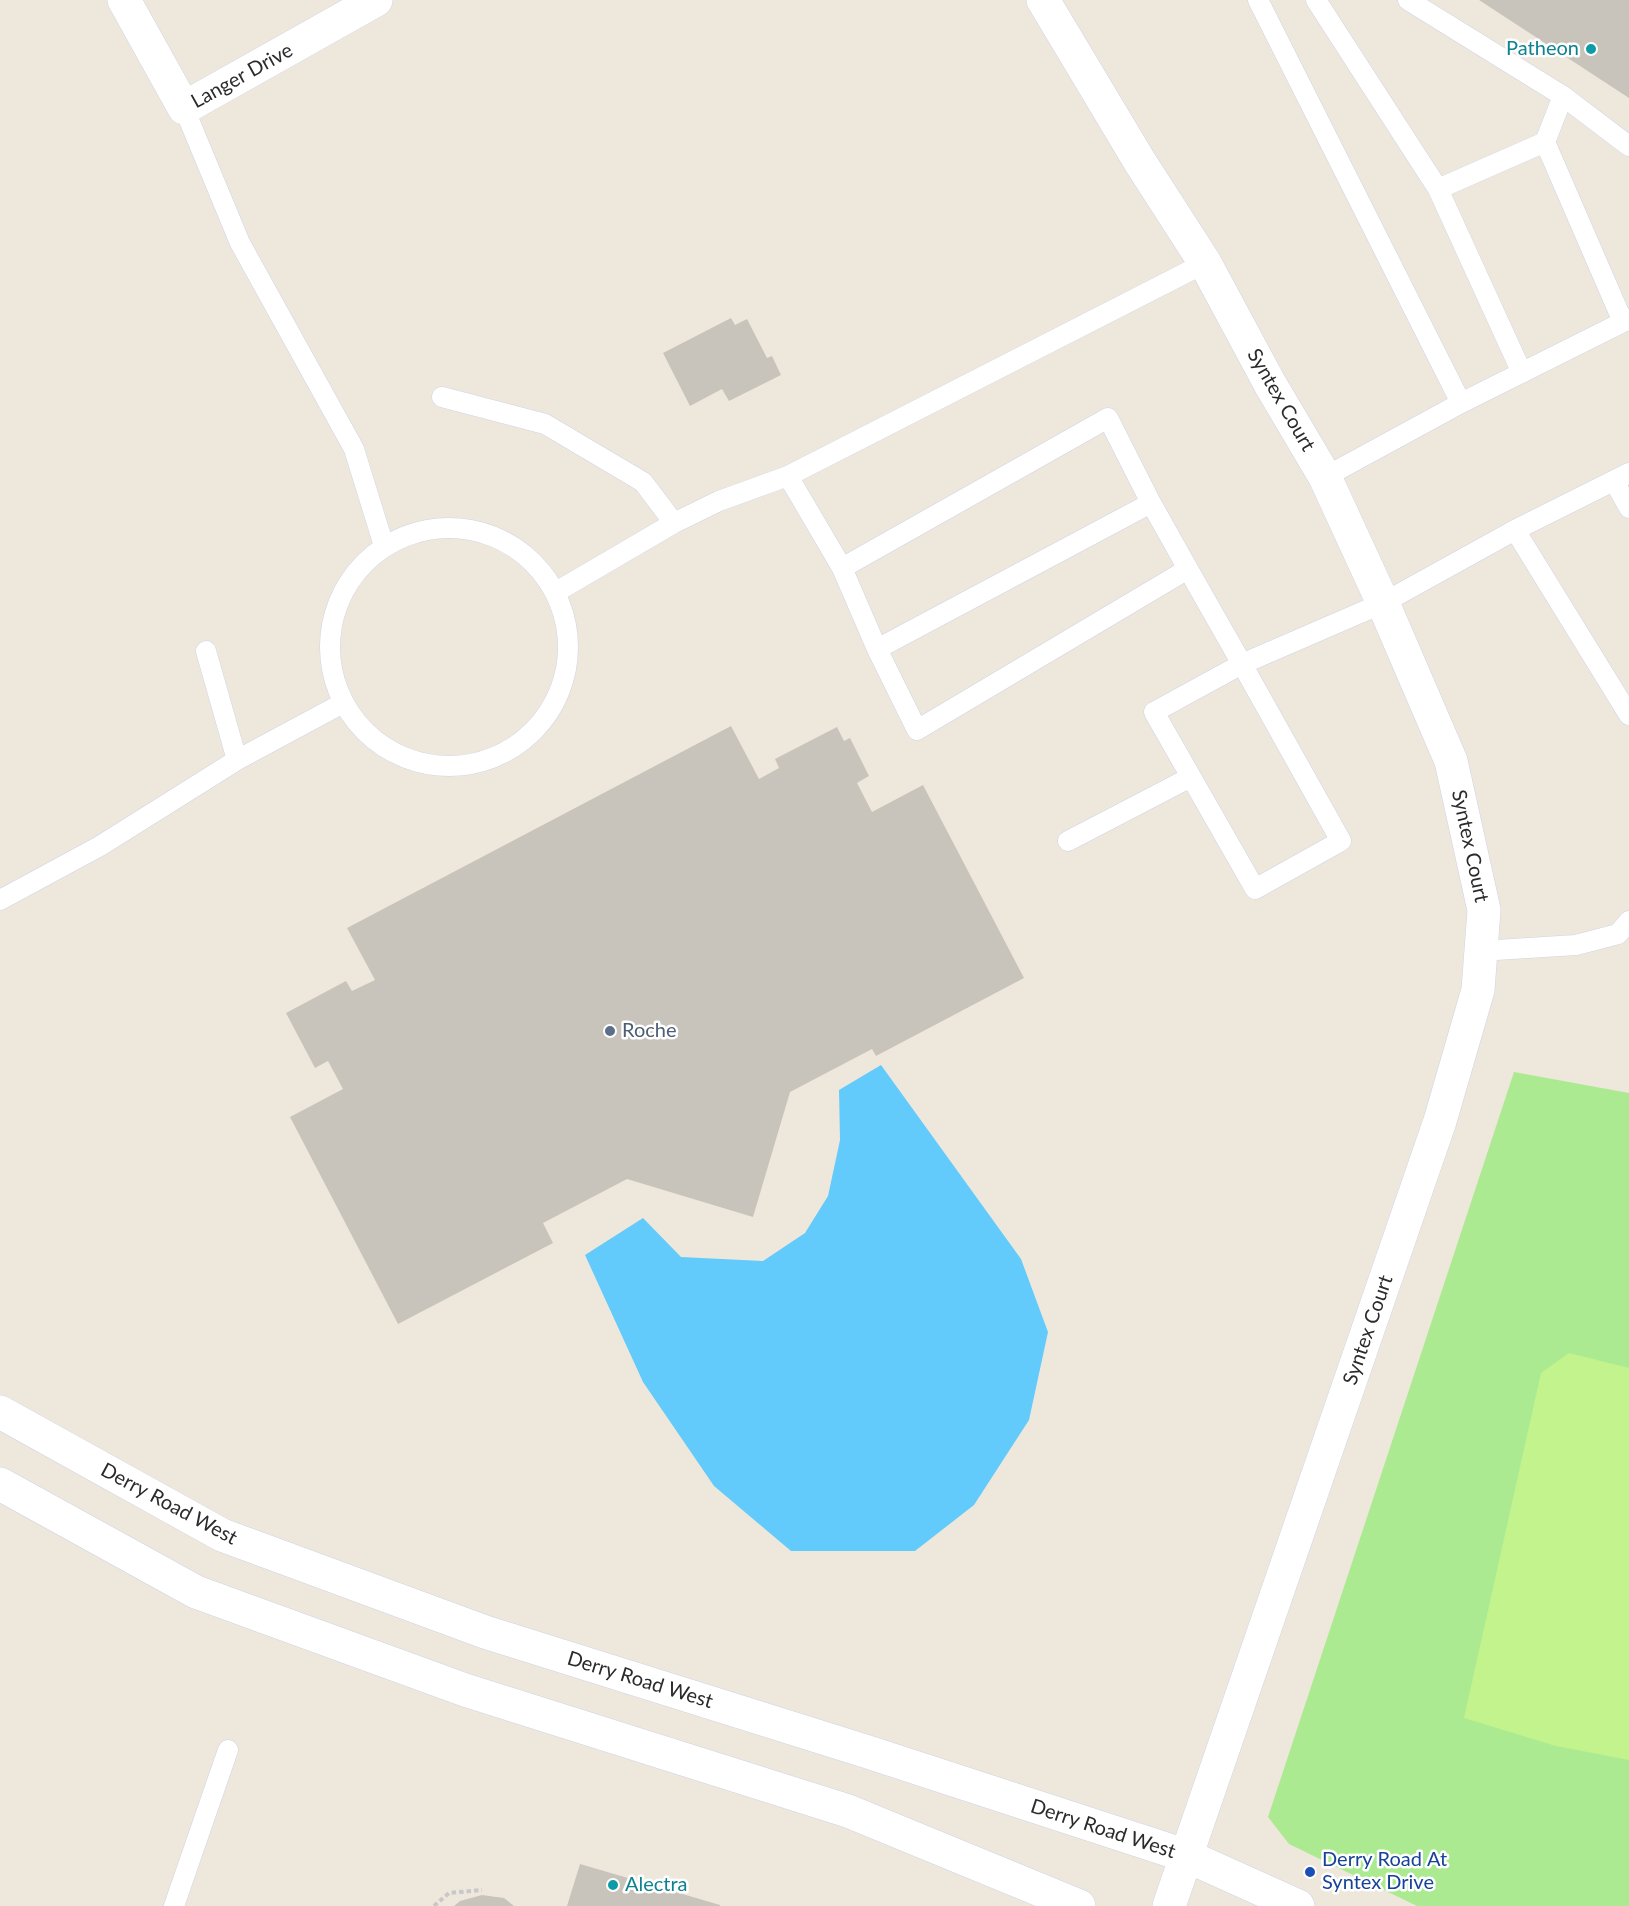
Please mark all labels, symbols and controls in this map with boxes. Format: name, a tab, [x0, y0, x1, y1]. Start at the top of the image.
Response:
place label: Patheon	[1506, 37, 1579, 61]
street label: Langer Drive	[187, 38, 297, 114]
marker: Patheon	[1584, 42, 1598, 56]
street label: Syntex Court	[1242, 344, 1320, 456]
street label: Syntex Court	[1446, 788, 1494, 904]
place label: Roche	[622, 1019, 676, 1043]
marker: Roche	[603, 1024, 617, 1038]
street label: Syntex Court	[1338, 1272, 1398, 1388]
street label: Derry Road West	[97, 1458, 241, 1550]
street label: Derry Road West	[564, 1646, 716, 1714]
street label: Derry Road West	[1027, 1794, 1179, 1864]
place label: Derry Road At Syntex Drive	[1322, 1848, 1447, 1895]
marker: Derry Road At Syntex Drive	[1303, 1865, 1317, 1879]
place label: Alectra	[625, 1873, 688, 1897]
marker: Alectra	[606, 1878, 620, 1892]

